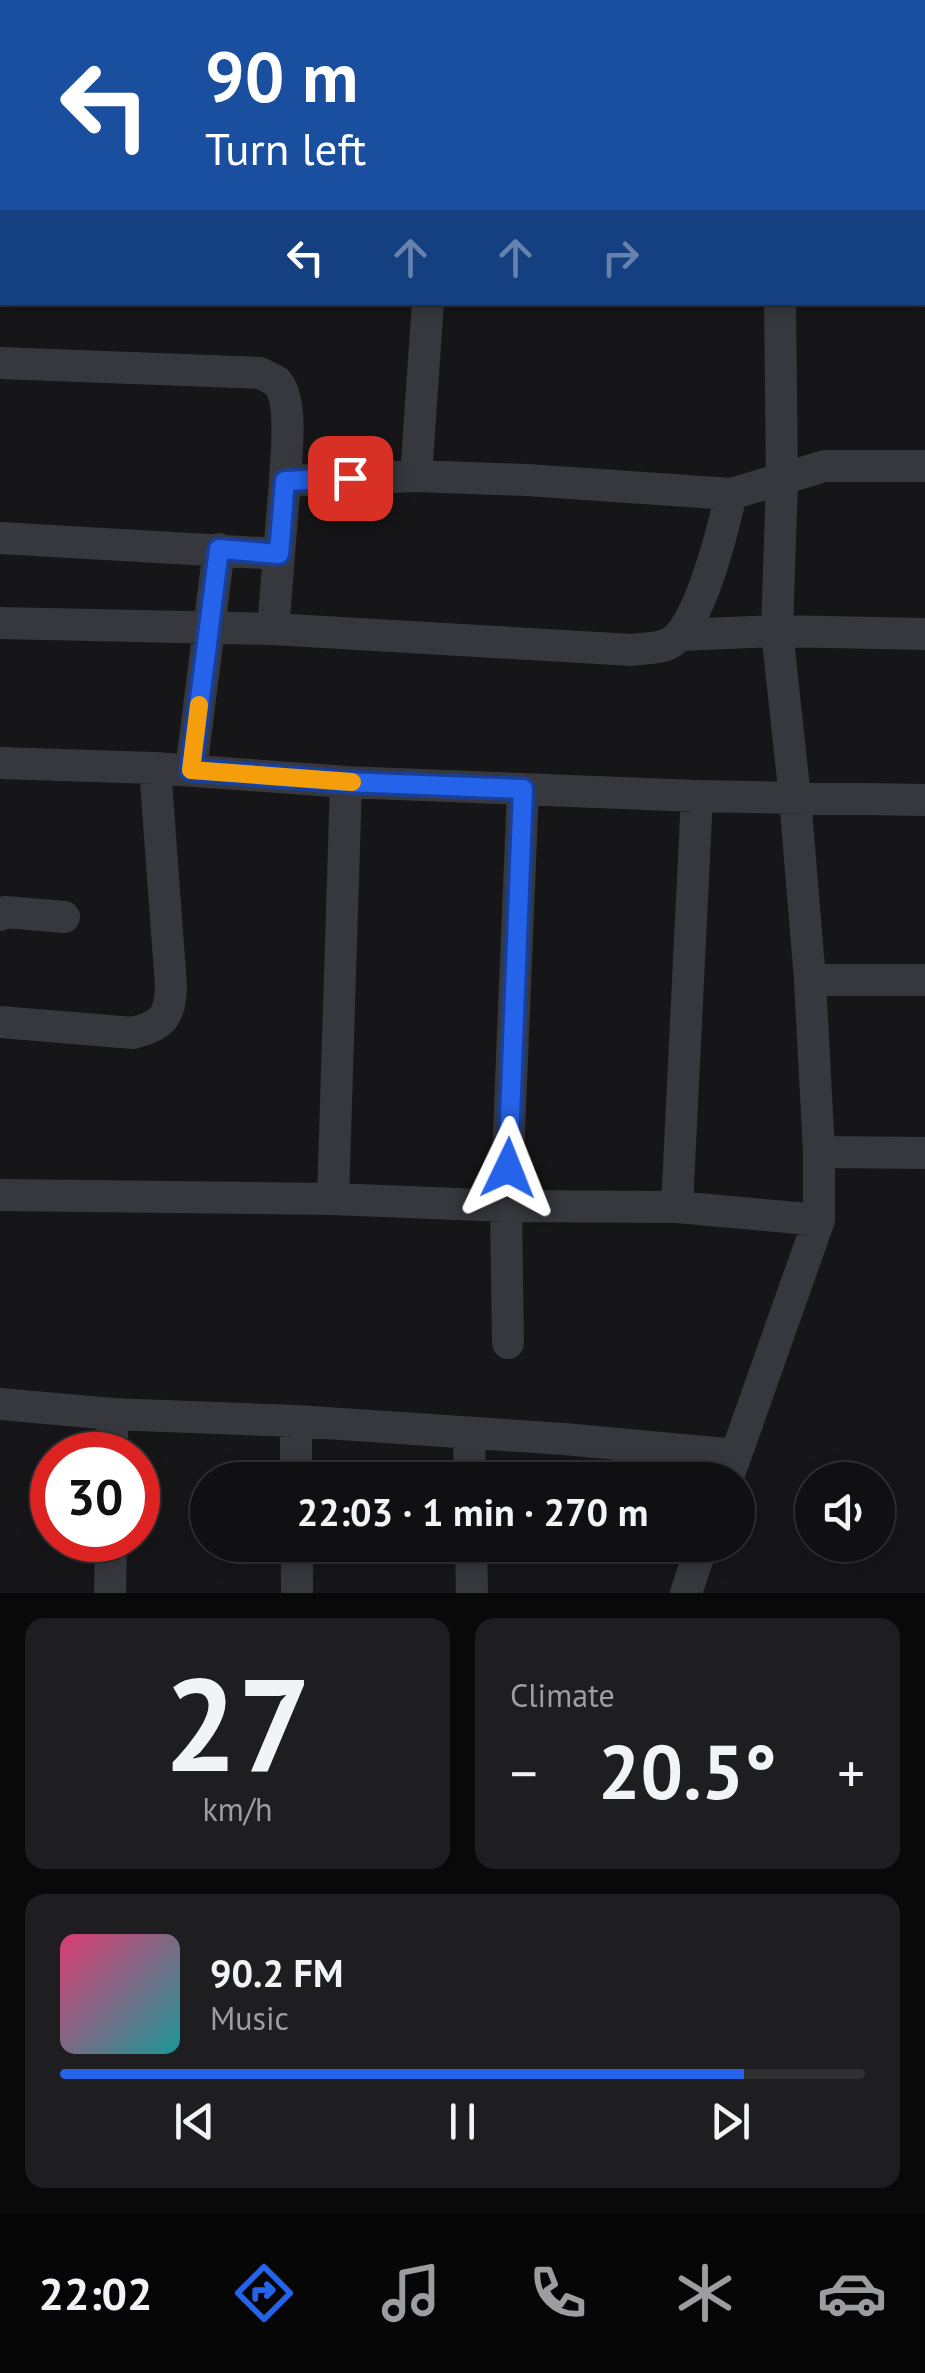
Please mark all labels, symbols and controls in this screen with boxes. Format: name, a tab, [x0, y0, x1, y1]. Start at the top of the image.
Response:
text: 90 m	[205, 31, 358, 121]
icon: left	[40, 40, 170, 170]
text: Turn left	[205, 119, 366, 177]
icon: left	[278, 230, 333, 285]
icon: ahead	[383, 230, 438, 285]
icon: ahead	[488, 230, 543, 285]
icon: right	[593, 230, 648, 285]
pin	[308, 436, 393, 521]
icon: arrive	[323, 451, 378, 506]
position arrow	[456, 1116, 560, 1220]
speed limit sign: 30	[30, 1432, 160, 1562]
map controls	[795, 1462, 895, 1562]
button: sound	[795, 1462, 895, 1562]
text: 22:03 · 1 min · 270 m	[297, 1487, 648, 1536]
text: 27	[164, 1639, 311, 1807]
text: Climate	[510, 1674, 615, 1716]
text: 20.5°	[598, 1723, 777, 1820]
text: −	[510, 1737, 538, 1808]
text: +	[837, 1737, 865, 1808]
text: km/h	[202, 1788, 273, 1830]
text: 90.2 FM	[210, 1948, 343, 1997]
text: Music	[210, 1997, 289, 2039]
icon: previous	[167, 2094, 222, 2149]
icon: pause	[435, 2094, 490, 2149]
icon: next	[703, 2094, 758, 2149]
icon: directions	[229, 2258, 299, 2328]
icon: music	[376, 2258, 446, 2328]
icon: phone	[523, 2258, 593, 2328]
icon: climate	[670, 2258, 740, 2328]
icon: car	[817, 2258, 887, 2328]
text: 22:02	[38, 2264, 153, 2322]

